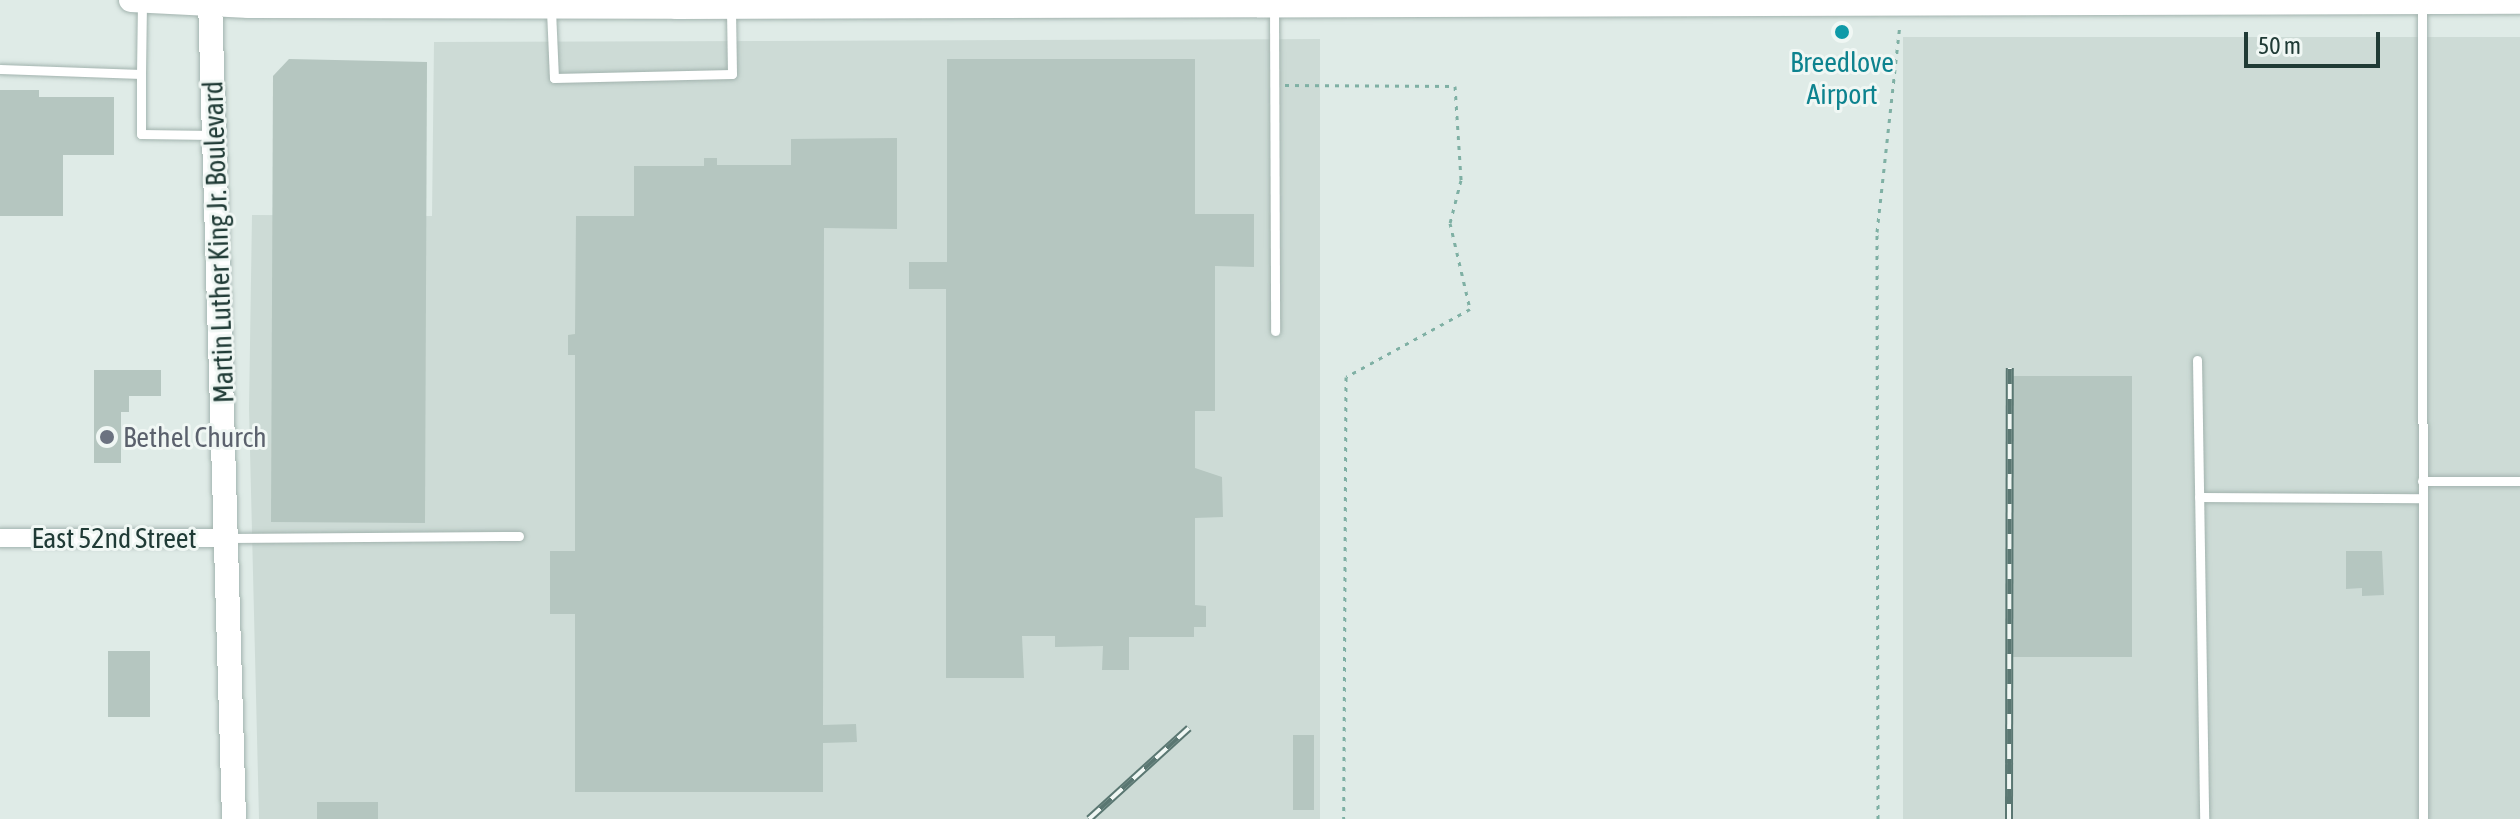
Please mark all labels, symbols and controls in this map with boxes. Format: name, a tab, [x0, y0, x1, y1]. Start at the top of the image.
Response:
scale bar	[2248, 16, 2384, 66]
marker: Breedlove Airport	[1833, 23, 1851, 41]
text: 50 m	[2258, 32, 2301, 59]
place label: Breedlove Airport	[1790, 45, 1894, 111]
street label: Martin Luther King Jr. Boulevard	[196, 80, 240, 404]
place label: Bethel Church	[123, 420, 266, 454]
marker: Bethel Church	[98, 428, 116, 446]
street label: East 52nd Street	[31, 521, 197, 555]

